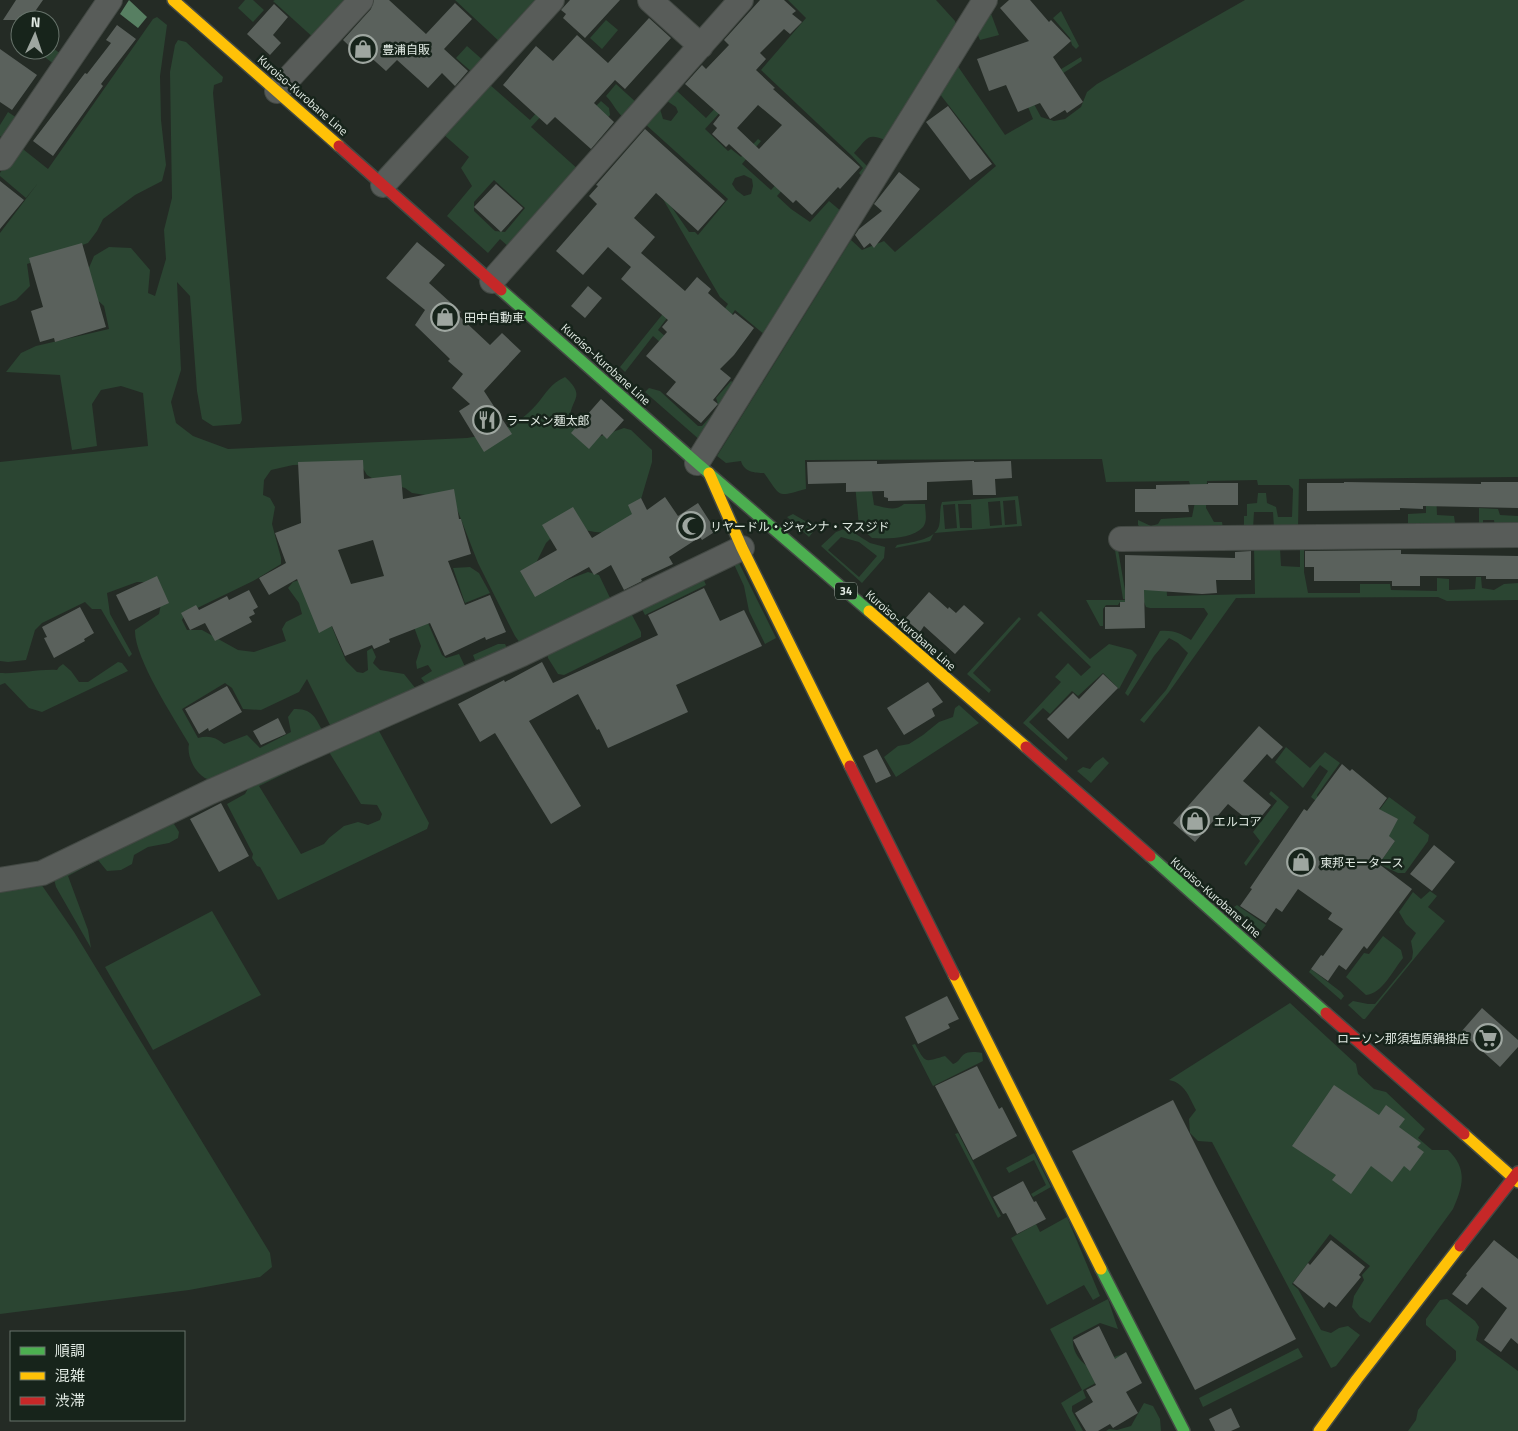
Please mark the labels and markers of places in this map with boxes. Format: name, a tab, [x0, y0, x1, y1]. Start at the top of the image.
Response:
shop icon: 豊浦自販	[348, 34, 378, 64]
place label: 豊浦自販	[382, 40, 430, 59]
shop icon: 田中自動車	[430, 302, 460, 332]
place label: 田中自動車	[464, 308, 524, 327]
restaurant icon: ラーメン麺太郎	[472, 405, 502, 435]
place label: ラーメン麺太郎	[506, 411, 590, 430]
mosque icon: リヤードル・ジャンナ・マスジド	[676, 511, 706, 541]
place label: リヤードル・ジャンナ・マスジド	[710, 517, 889, 536]
shop icon: エルコア	[1180, 806, 1210, 836]
place label: エルコア	[1214, 812, 1262, 831]
shop icon: 東邦モータース	[1286, 847, 1316, 877]
place label: 東邦モータース	[1320, 853, 1403, 872]
supermarket icon: ローソン那須塩原鍋掛店	[1473, 1023, 1503, 1053]
place label: ローソン那須塩原鍋掛店	[1337, 1029, 1469, 1048]

